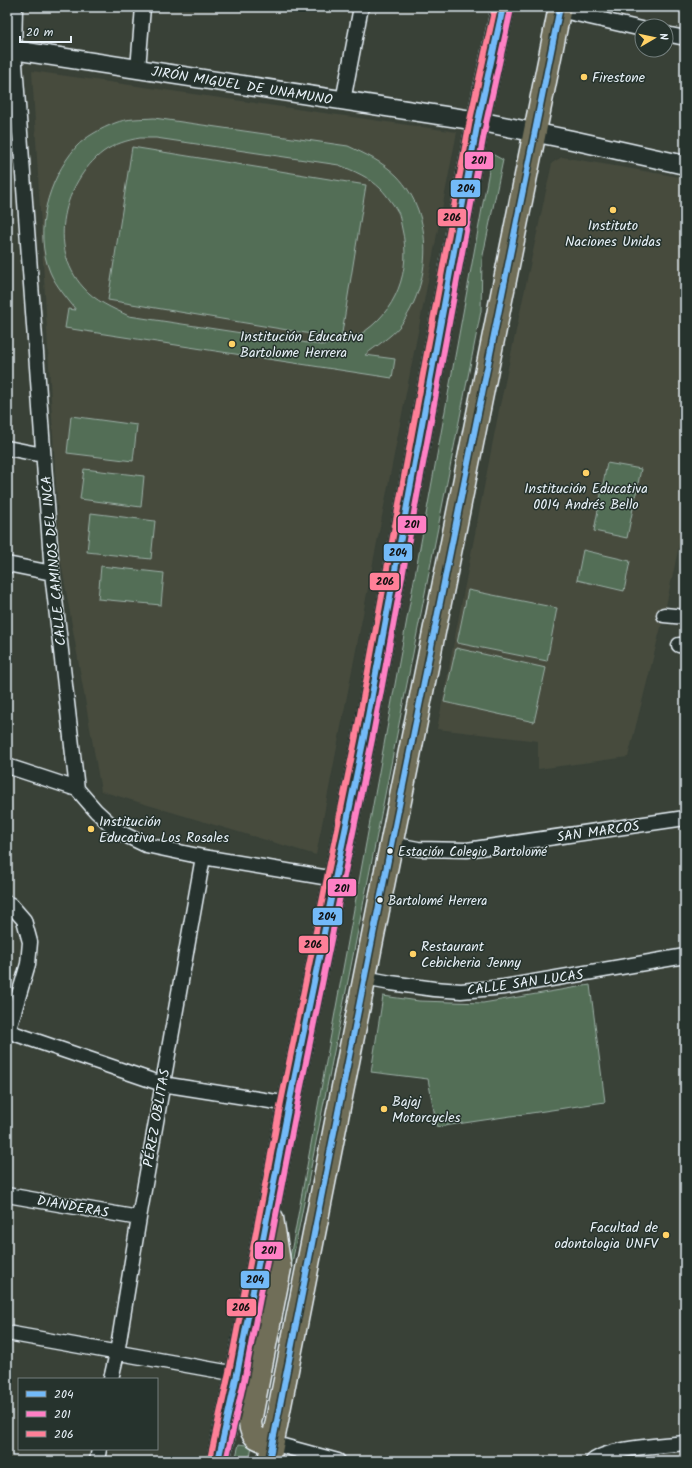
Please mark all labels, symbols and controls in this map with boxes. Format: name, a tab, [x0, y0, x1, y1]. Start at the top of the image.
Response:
scale bar	[20, 18, 71, 44]
north arrow	[634, 18, 674, 58]
text: 20 m	[26, 23, 54, 42]
text: N	[653, 32, 672, 41]
street label: JIRÓN MIGUEL DE UNAMUNO	[150, 61, 334, 111]
place label: Firestone	[592, 67, 646, 89]
marker: Firestone	[579, 72, 589, 82]
line badge: 201	[464, 151, 494, 170]
text: 201	[471, 152, 487, 170]
line badge: 204	[450, 179, 481, 198]
text: 204	[457, 180, 475, 198]
marker: Instituto Naciones Unidas	[608, 205, 618, 215]
line badge: 206	[437, 208, 467, 227]
text: 206	[443, 209, 461, 227]
place label: Instituto Naciones Unidas	[565, 215, 661, 253]
place label: Institución Educativa Bartolome Herrera	[240, 326, 364, 364]
marker: Institución Educativa Bartolome Herrera	[227, 339, 237, 349]
marker: Institución Educativa 0014 Andrés Bello	[581, 468, 591, 478]
street label: CALLE CAMINOS DEL INCA	[36, 475, 72, 647]
place label: Institución Educativa 0014 Andrés Bello	[524, 478, 648, 516]
line badge: 201	[397, 515, 427, 534]
text: 201	[404, 516, 420, 534]
line badge: 204	[383, 543, 413, 562]
text: 204	[389, 544, 407, 562]
line badge: 206	[369, 572, 400, 591]
text: 206	[376, 573, 394, 591]
place label: Institución Educativa Los Rosales	[99, 811, 229, 849]
street label: SAN MARCOS	[555, 815, 641, 849]
marker: Institución Educativa Los Rosales	[86, 824, 96, 834]
place label: Estación Colegio Bartolomé	[398, 842, 548, 863]
marker: Estación Colegio Bartolomé	[385, 846, 395, 856]
line badge: 201	[327, 878, 357, 897]
text: 201	[334, 880, 350, 898]
place label: Bartolomé Herrera	[388, 891, 487, 912]
marker: Bartolomé Herrera	[375, 895, 385, 905]
line badge: 204	[312, 907, 343, 926]
text: 204	[318, 908, 336, 926]
line badge: 206	[298, 935, 329, 954]
text: 206	[304, 936, 322, 954]
place label: Restaurant Cebicheria Jenny	[421, 936, 521, 974]
marker: Restaurant Cebicheria Jenny	[408, 949, 418, 959]
street label: CALLE SAN LUCAS	[465, 964, 585, 1002]
street label: PÉREZ OBLITAS	[138, 1067, 177, 1169]
place label: Bajaj Motorcycles	[392, 1091, 461, 1129]
marker: Bajaj Motorcycles	[379, 1104, 389, 1114]
street label: DIANDERAS	[35, 1190, 111, 1224]
place label: Facultad de odontologia UNFV	[555, 1217, 660, 1255]
marker: Facultad de odontologia UNFV	[661, 1230, 671, 1240]
line badge: 201	[254, 1241, 284, 1260]
text: 201	[261, 1242, 277, 1260]
line badge: 204	[240, 1270, 270, 1289]
text: 204	[246, 1271, 264, 1289]
line badge: 206	[226, 1298, 257, 1317]
text: 206	[232, 1299, 250, 1317]
legend	[18, 1378, 158, 1450]
text: 204	[54, 1385, 74, 1404]
text: 201	[54, 1405, 71, 1424]
text: 206	[54, 1425, 74, 1444]

